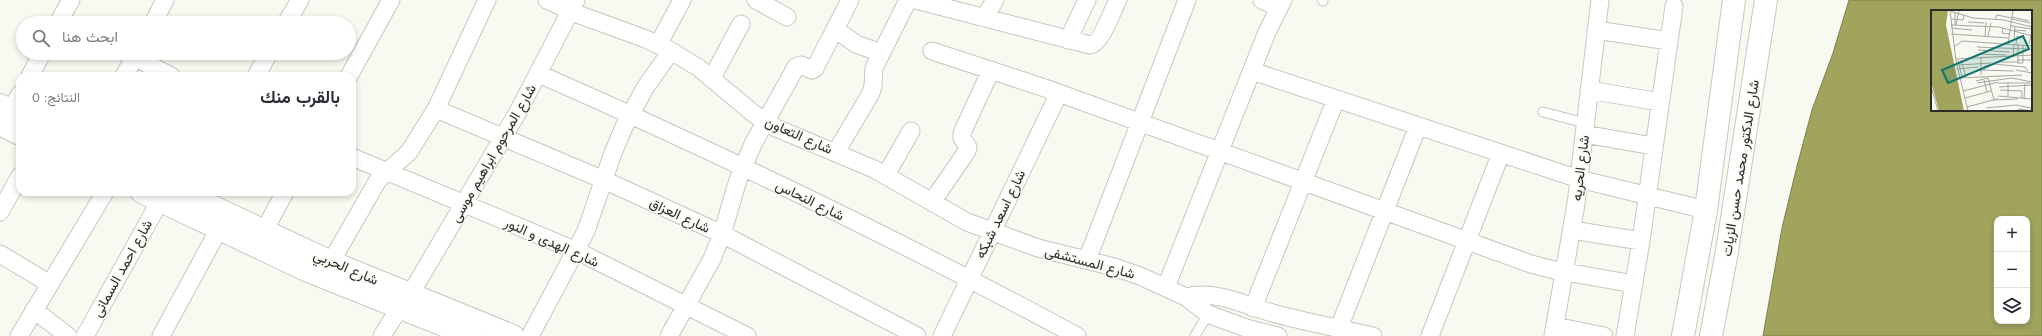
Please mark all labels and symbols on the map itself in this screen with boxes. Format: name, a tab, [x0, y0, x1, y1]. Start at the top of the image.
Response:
inset map	[1931, 10, 2032, 111]
street label: شارع الدكتور محمد حسن الزيات	[1716, 78, 1765, 258]
street label: شارع المرحوم ابراهيم موسى	[445, 80, 542, 226]
street label: شارع التعاون	[762, 111, 836, 160]
street label: شارع الحريه	[1566, 134, 1595, 202]
street label: شارع اسعد شبكه	[970, 166, 1031, 262]
street label: شارع النحاس	[772, 175, 848, 226]
street label: شارع العزاق	[646, 192, 714, 239]
street label: شارع الهدى و النور	[500, 212, 602, 273]
street label: شارع احمد السمانى	[87, 216, 158, 321]
street label: شارع المستشفى	[1043, 240, 1137, 285]
street label: شارع الحربي	[310, 244, 382, 291]

